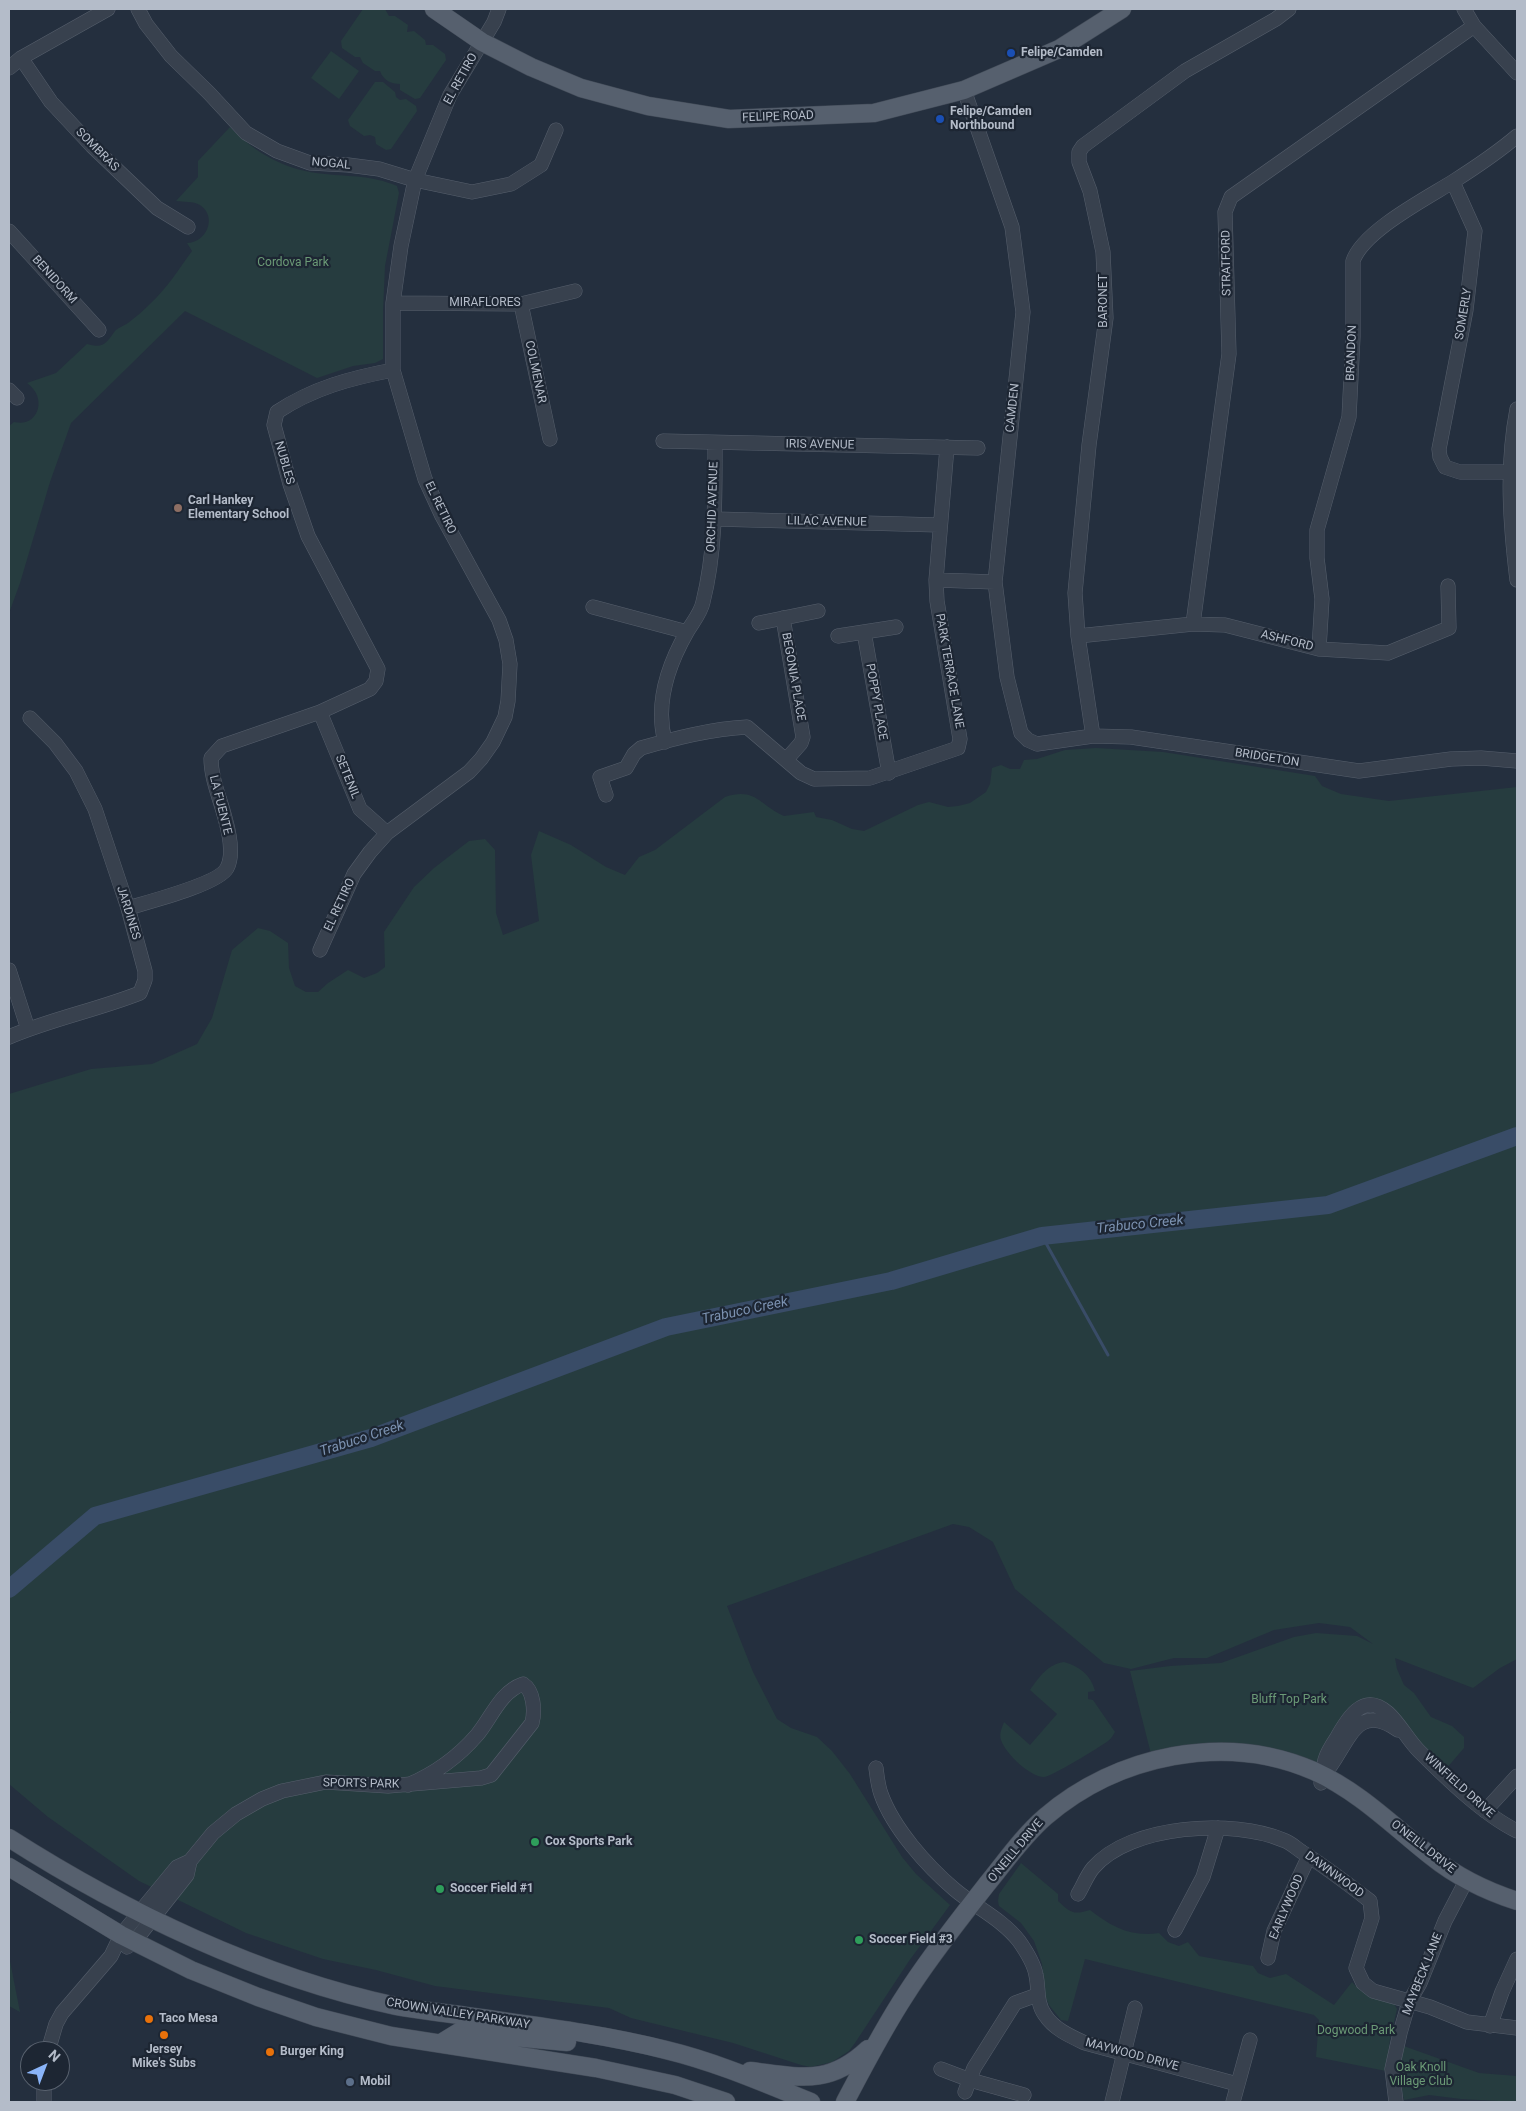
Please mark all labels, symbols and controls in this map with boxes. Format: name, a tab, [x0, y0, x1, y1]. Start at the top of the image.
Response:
place label: Felipe/Camden	[1021, 46, 1103, 60]
marker: Felipe/Camden	[1005, 47, 1017, 59]
street label: EL RETIRO	[441, 51, 481, 107]
place label: Felipe/Camden Northbound	[950, 105, 1032, 133]
street label: FELIPE ROAD	[742, 109, 814, 125]
marker: Felipe/Camden Northbound	[934, 113, 946, 125]
street label: SOMBRAS	[72, 125, 122, 175]
street label: NOGAL	[311, 155, 351, 173]
street label: STRATFORD	[1219, 230, 1235, 296]
street label: BENIDORM	[29, 253, 79, 307]
park label: Cordova Park	[257, 256, 329, 270]
street label: BARONET	[1097, 274, 1111, 328]
street label: SOMERLY	[1453, 287, 1475, 341]
street label: MIRAFLORES	[449, 296, 521, 310]
street label: BRANDON	[1344, 325, 1360, 381]
street label: COLMENAR	[521, 339, 549, 405]
street label: CAMDEN	[1003, 383, 1023, 433]
street label: IRIS AVENUE	[785, 437, 855, 453]
street label: NUBLES	[271, 440, 297, 486]
street label: ORCHID AVENUE	[704, 461, 722, 553]
street label: EL RETIRO	[421, 479, 459, 537]
place label: Carl Hankey Elementary School	[188, 494, 289, 522]
marker: Carl Hankey Elementary School	[172, 502, 184, 514]
street label: LILAC AVENUE	[787, 514, 867, 530]
street label: PARK TERRACE LANE	[932, 612, 966, 730]
street label: ASHFORD	[1259, 628, 1315, 654]
street label: BEGONIA PLACE	[778, 631, 808, 723]
street label: POPPY PLACE	[862, 662, 890, 742]
street label: BRIDGETON	[1234, 746, 1300, 770]
street label: SETENIL	[332, 753, 362, 801]
street label: LA FUENTE	[206, 774, 234, 836]
street label: EL RETIRO	[322, 876, 358, 934]
street label: JARDINES	[113, 884, 143, 942]
water label: Trabuco Creek	[1096, 1212, 1184, 1238]
water label: Trabuco Creek	[701, 1294, 789, 1328]
water label: Trabuco Creek	[318, 1418, 406, 1460]
park label: Bluff Top Park	[1251, 1693, 1327, 1707]
street label: WINFIELD DRIVE	[1421, 1751, 1497, 1821]
street label: SPORTS PARK	[323, 1776, 399, 1792]
street label: O'NEILL DRIVE	[985, 1817, 1047, 1885]
street label: O'NEILL DRIVE	[1388, 1817, 1458, 1877]
place label: Cox Sports Park	[545, 1835, 632, 1849]
marker: Cox Sports Park	[529, 1836, 541, 1848]
street label: DAWNWOOD	[1302, 1849, 1366, 1901]
street label: EARLYWOOD	[1267, 1872, 1307, 1942]
place label: Soccer Field #1	[450, 1882, 534, 1896]
marker: Soccer Field #1	[434, 1883, 446, 1895]
street label: MAYBECK LANE	[1400, 1931, 1446, 2017]
place label: Soccer Field #3	[869, 1933, 953, 1947]
marker: Soccer Field #3	[853, 1934, 865, 1946]
street label: CROWN VALLEY PARKWAY	[385, 1996, 531, 2032]
place label: Taco Mesa	[159, 2012, 218, 2026]
marker: Taco Mesa	[143, 2013, 155, 2025]
park label: Dogwood Park	[1317, 2024, 1395, 2038]
marker: Jersey Mike's Subs	[158, 2029, 170, 2041]
street label: MAYWOOD DRIVE	[1084, 2036, 1180, 2074]
north arrow	[20, 2041, 70, 2091]
place label: Jersey Mike's Subs	[132, 2043, 196, 2071]
place label: Burger King	[280, 2045, 344, 2059]
marker: Burger King	[264, 2046, 276, 2058]
text: N	[45, 2047, 64, 2065]
park label: Oak Knoll Village Club	[1389, 2061, 1453, 2089]
place label: Mobil	[360, 2075, 390, 2089]
marker: Mobil	[344, 2076, 356, 2088]

